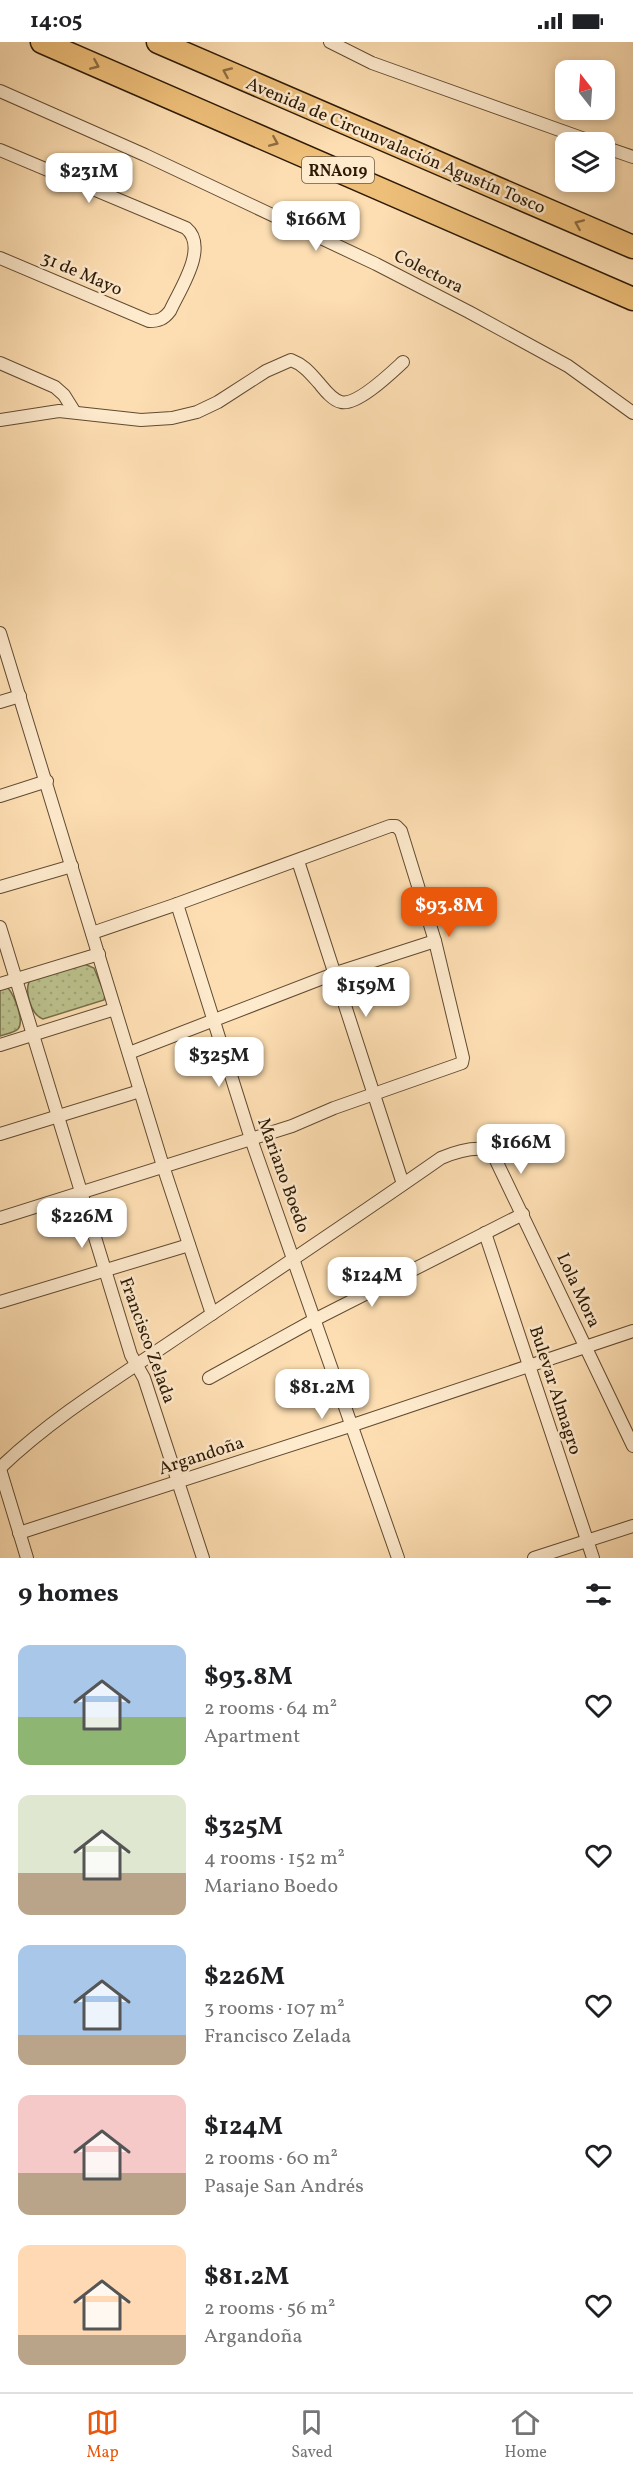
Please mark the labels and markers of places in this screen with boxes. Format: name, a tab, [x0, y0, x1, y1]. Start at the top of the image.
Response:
pin: $231M	[47, 153, 131, 204]
pin: $166M	[274, 201, 358, 252]
pin: $93.8M	[400, 887, 498, 938]
pin: $159M	[324, 967, 408, 1018]
pin: $325M	[177, 1037, 261, 1088]
pin: $166M	[479, 1124, 563, 1175]
pin: $226M	[40, 1198, 124, 1249]
pin: $124M	[330, 1257, 414, 1308]
pin: $81.2M	[273, 1369, 371, 1420]

